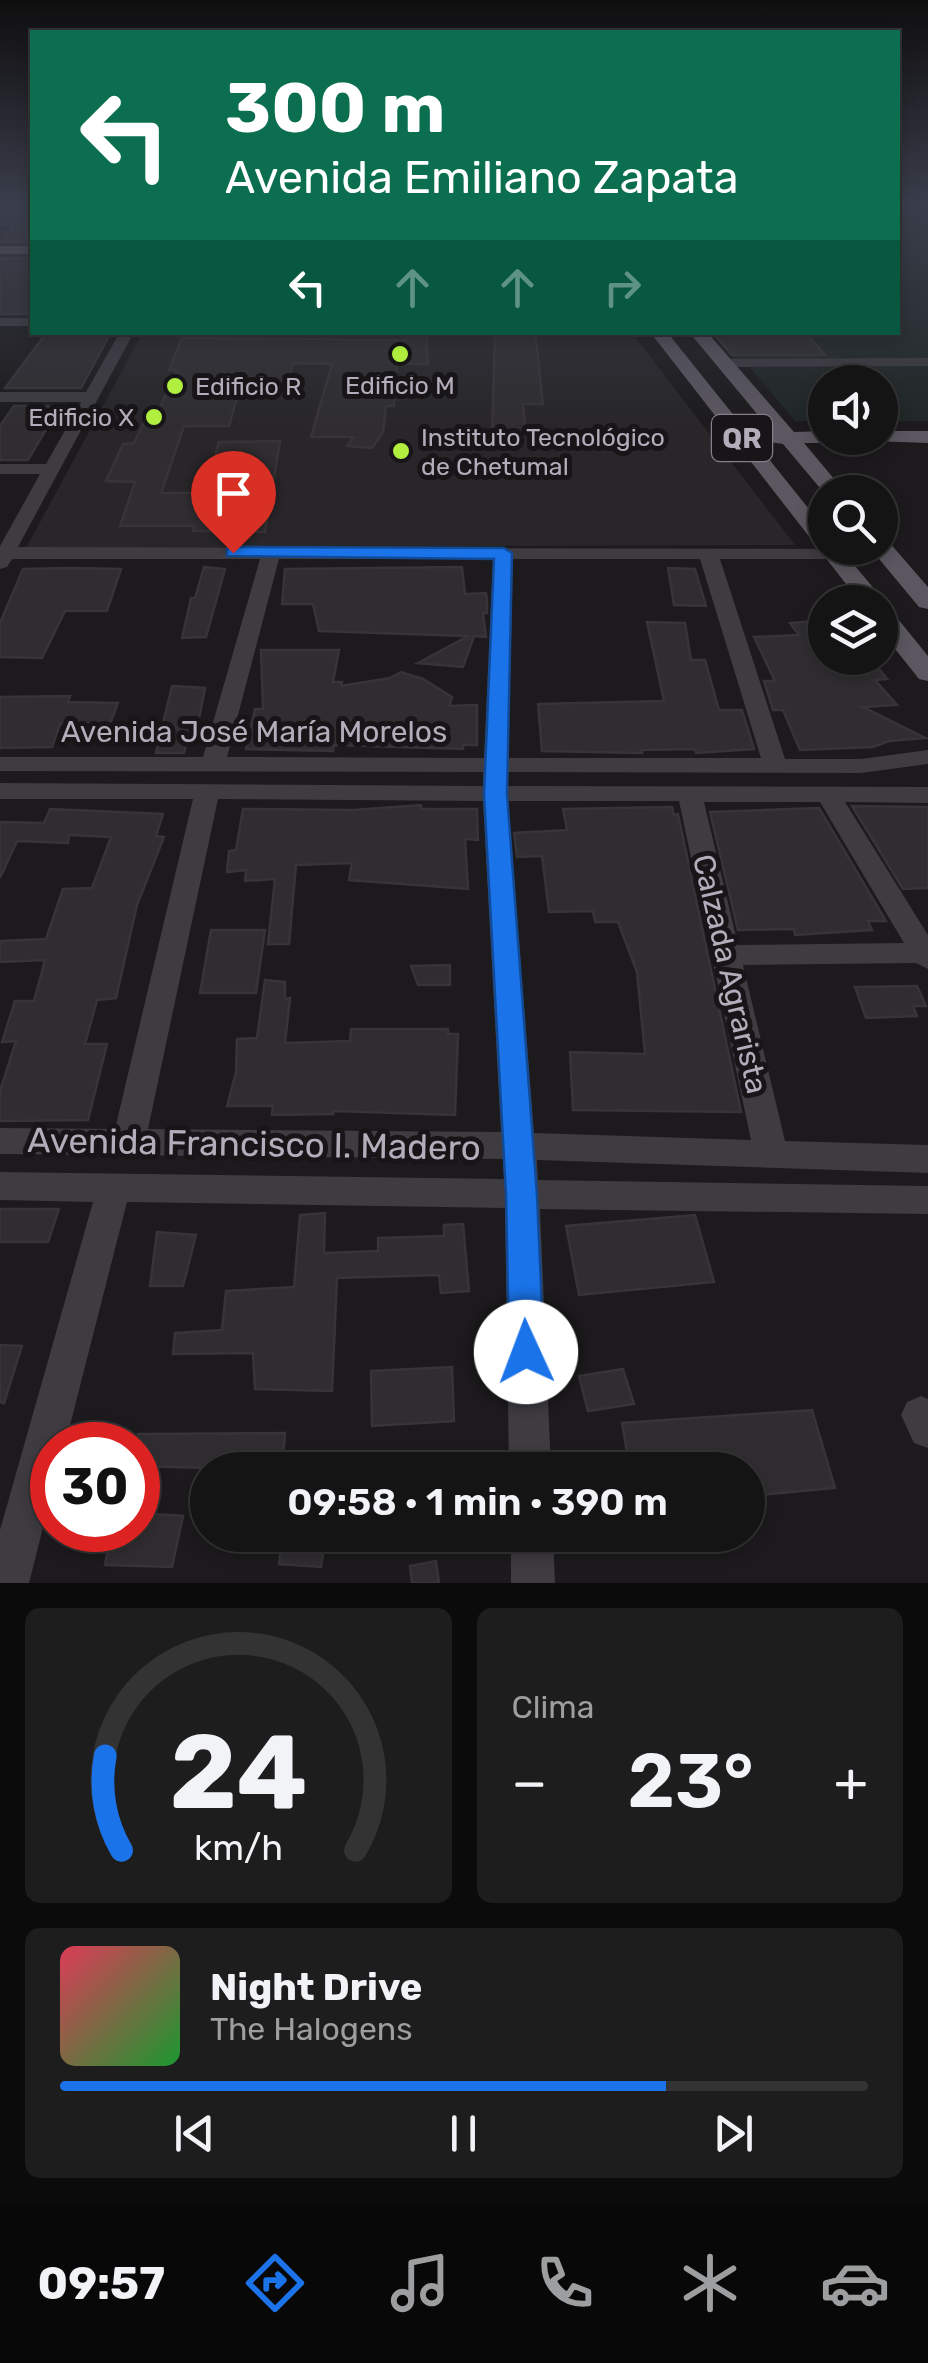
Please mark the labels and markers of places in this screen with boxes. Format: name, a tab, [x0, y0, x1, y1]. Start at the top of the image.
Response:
marker: Edificio M	[389, 343, 411, 365]
place label: Edificio M	[345, 371, 455, 400]
place label: Edificio R	[195, 372, 301, 401]
marker: Edificio R	[164, 375, 186, 397]
place label: Edificio X	[28, 403, 134, 432]
marker: Edificio X	[143, 406, 165, 428]
place label: Instituto Tecnológico de Chetumal	[421, 423, 665, 481]
marker: Instituto Tecnológico de Chetumal	[390, 440, 412, 462]
pin	[191, 451, 276, 554]

